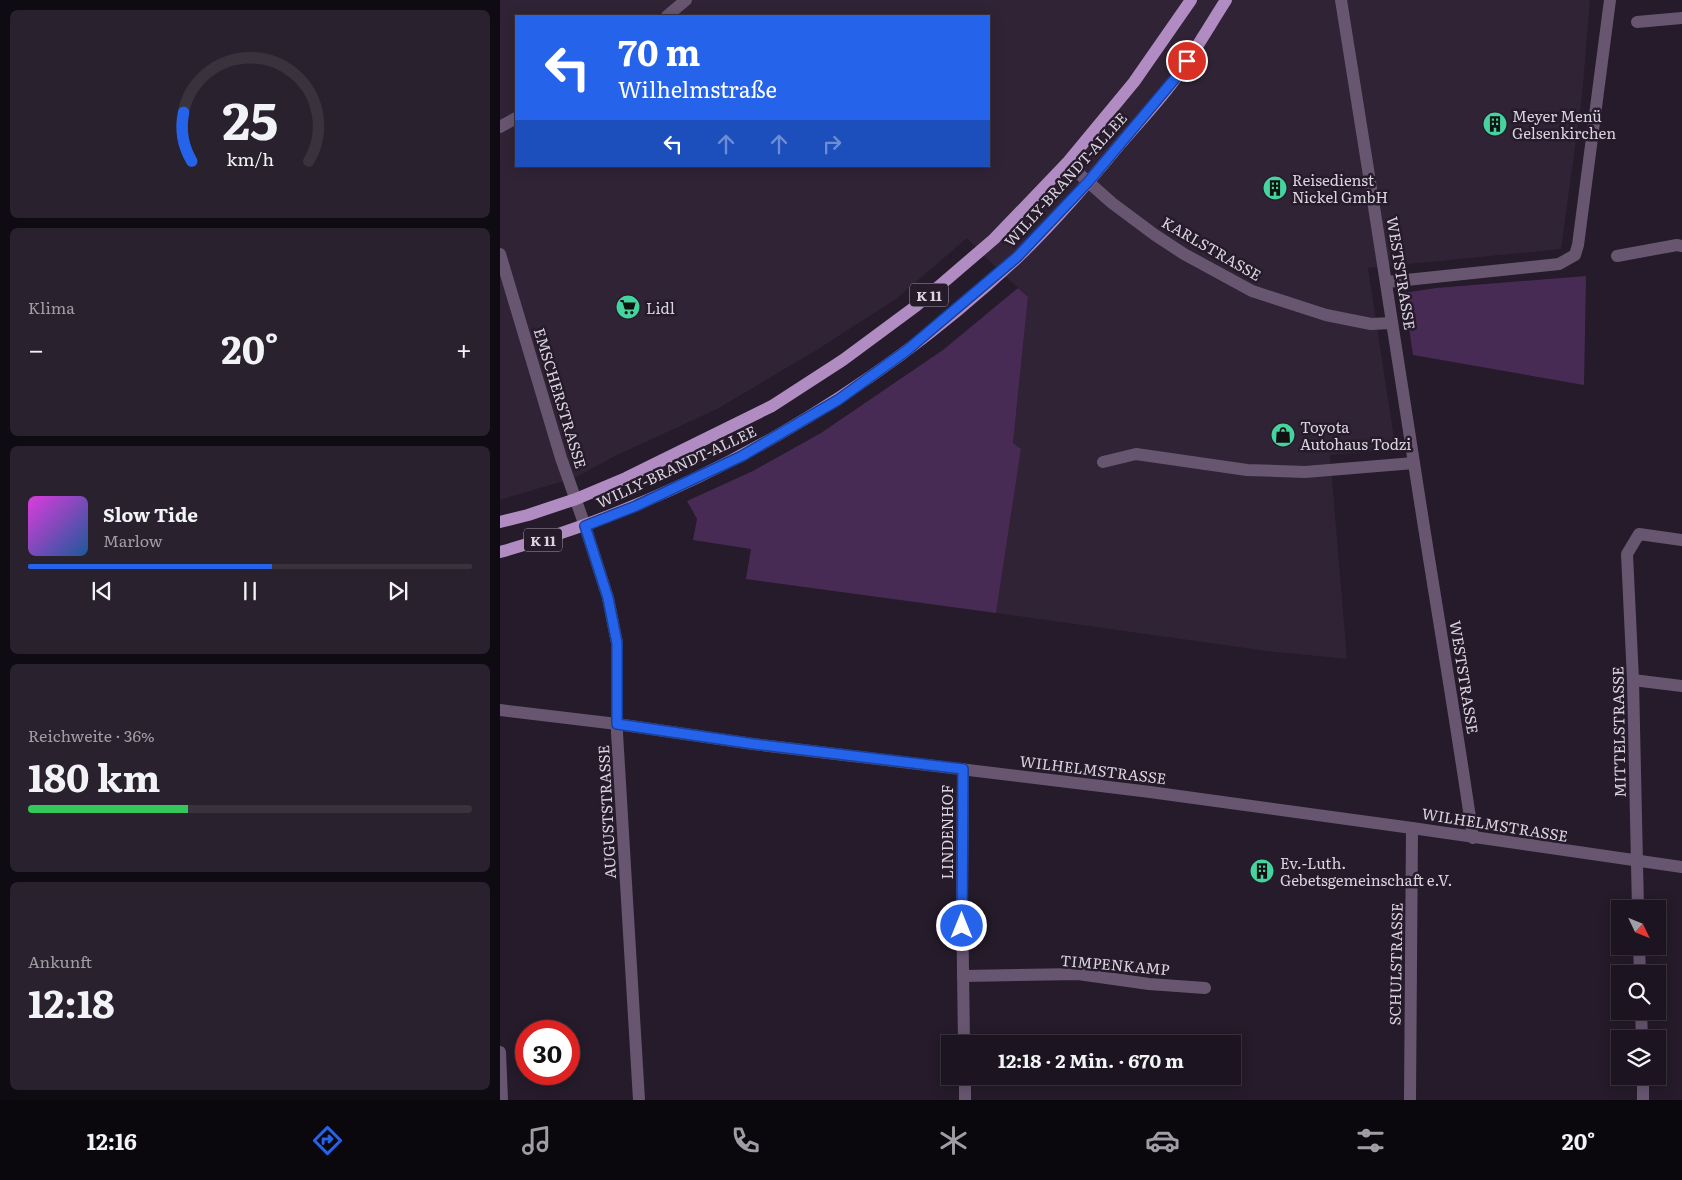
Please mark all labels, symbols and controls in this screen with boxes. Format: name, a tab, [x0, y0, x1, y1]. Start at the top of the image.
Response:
text: 70 m	[618, 25, 700, 77]
icon: left	[535, 35, 600, 100]
pin	[1166, 40, 1208, 82]
icon: arrive	[1173, 47, 1201, 75]
text: Wilhelmstraße	[618, 72, 777, 105]
text: 25	[222, 79, 278, 156]
place label: Meyer Menü Gelsenkirchen	[1512, 104, 1616, 144]
street label: WILLY-BRANDT-ALLEE	[998, 107, 1132, 251]
building icon: Meyer Menü Gelsenkirchen	[1482, 111, 1508, 137]
icon: left	[659, 130, 687, 158]
icon: ahead	[712, 130, 740, 158]
icon: ahead	[765, 130, 793, 158]
icon: right	[818, 130, 846, 158]
text: km/h	[226, 145, 274, 172]
place label: Reisedienst Nickel GmbH	[1292, 168, 1388, 208]
building icon: Reisedienst Nickel GmbH	[1262, 175, 1288, 201]
street label: KARLSTRASSE	[1158, 210, 1266, 286]
street label: WESTSTRASSE	[1382, 215, 1422, 331]
road number: K 11	[910, 284, 948, 306]
supermarket icon: Lidl	[615, 294, 641, 320]
text: Klima	[28, 295, 75, 319]
place label: Lidl	[646, 296, 675, 319]
text: 20°	[221, 319, 279, 376]
street label: EMSCHERSTRASSE	[529, 325, 593, 471]
text: −	[28, 327, 44, 369]
text: +	[456, 327, 472, 369]
place label: Toyota Autohaus Todzi	[1300, 415, 1411, 455]
street label: WILLY-BRANDT-ALLEE	[592, 419, 760, 513]
shop icon: Toyota Autohaus Todzi	[1270, 422, 1296, 448]
text: Slow Tide	[103, 500, 198, 528]
text: Marlow	[103, 528, 163, 552]
road number: K 11	[524, 528, 562, 552]
icon: previous	[88, 577, 116, 605]
icon: pause	[236, 577, 264, 605]
icon: next	[384, 577, 412, 605]
street label: WESTSTRASSE	[1445, 619, 1485, 735]
street label: MITTELSTRASSE	[1605, 666, 1631, 798]
text: Reichweite · 36%	[28, 723, 155, 747]
street label: AUGUSTSTRASSE	[591, 744, 621, 880]
text: 180 km	[28, 747, 160, 804]
street label: WILHELMSTRASSE	[1018, 749, 1168, 789]
street label: LINDENHOF	[935, 785, 958, 879]
street label: WILHELMSTRASSE	[1420, 801, 1570, 847]
place label: Ev.-Luth. Gebetsgemeinschaft e.V.	[1280, 851, 1452, 891]
building icon: Ev.-Luth. Gebetsgemeinschaft e.V.	[1249, 858, 1275, 884]
position arrow	[935, 899, 987, 951]
north arrow	[1611, 900, 1666, 955]
map controls	[1611, 900, 1666, 1085]
street label: SCHULSTRASSE	[1382, 902, 1408, 1026]
street label: TIMPENKAMP	[1059, 948, 1171, 980]
text: Ankunft	[28, 949, 92, 973]
button: search	[1611, 965, 1666, 1020]
text: 12:18	[28, 973, 115, 1030]
speed limit sign: 30	[515, 1020, 580, 1085]
button: layers	[1611, 1030, 1666, 1085]
text: 12:18 · 2 Min. · 670 m	[998, 1046, 1184, 1074]
icon: directions	[310, 1123, 345, 1158]
icon: music	[519, 1123, 554, 1158]
icon: phone	[728, 1123, 763, 1158]
icon: climate	[936, 1123, 971, 1158]
icon: car	[1145, 1123, 1180, 1158]
icon: filters	[1353, 1123, 1388, 1158]
text: 12:16	[87, 1124, 137, 1157]
text: 20°	[1562, 1124, 1595, 1157]

